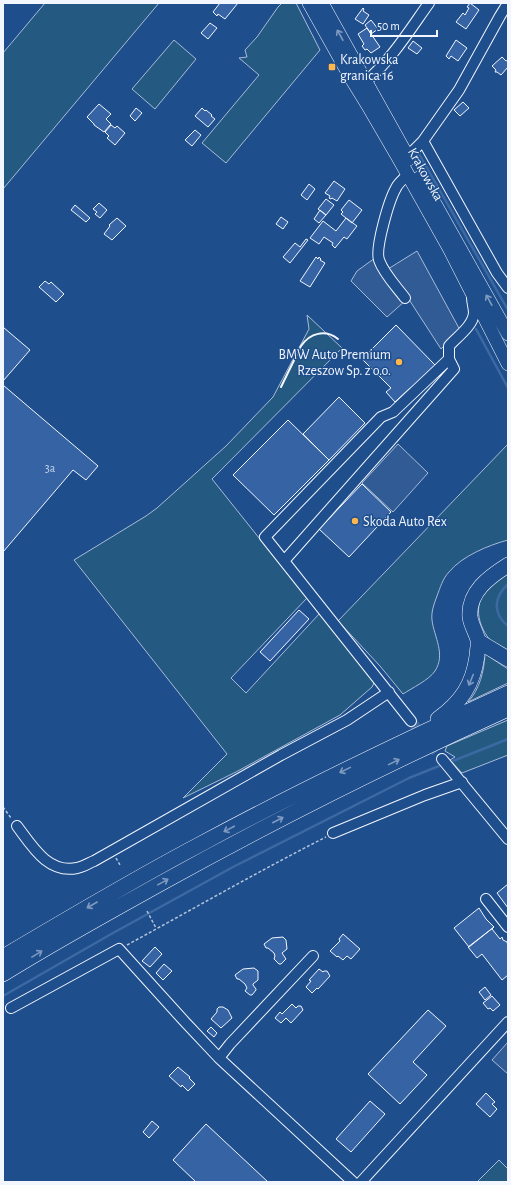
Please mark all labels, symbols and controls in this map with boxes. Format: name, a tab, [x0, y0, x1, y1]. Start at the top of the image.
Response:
scale bar	[371, 12, 437, 38]
text: 50 m	[377, 20, 400, 32]
one-way arrow	[335, 29, 343, 41]
place label: Krakowska granica 16	[340, 53, 399, 83]
marker: Krakowska granica 16	[327, 62, 337, 72]
street label: Krakowska	[405, 146, 446, 204]
one-way arrow	[485, 294, 492, 306]
place label: BMW Auto Premium Rzeszow Sp. z o.o.	[279, 348, 391, 378]
marker: BMW Auto Premium Rzeszow Sp. z o.o.	[394, 357, 404, 367]
house number: 3a	[45, 462, 56, 474]
place label: Skoda Auto Rex	[363, 515, 447, 529]
marker: Skoda Auto Rex	[350, 516, 360, 526]
one-way arrow	[467, 673, 474, 685]
one-way arrow	[388, 758, 400, 765]
one-way arrow	[339, 767, 351, 774]
one-way arrow	[271, 816, 283, 823]
one-way arrow	[223, 826, 235, 833]
one-way arrow	[157, 877, 169, 885]
one-way arrow	[86, 902, 98, 910]
one-way arrow	[31, 950, 43, 958]

